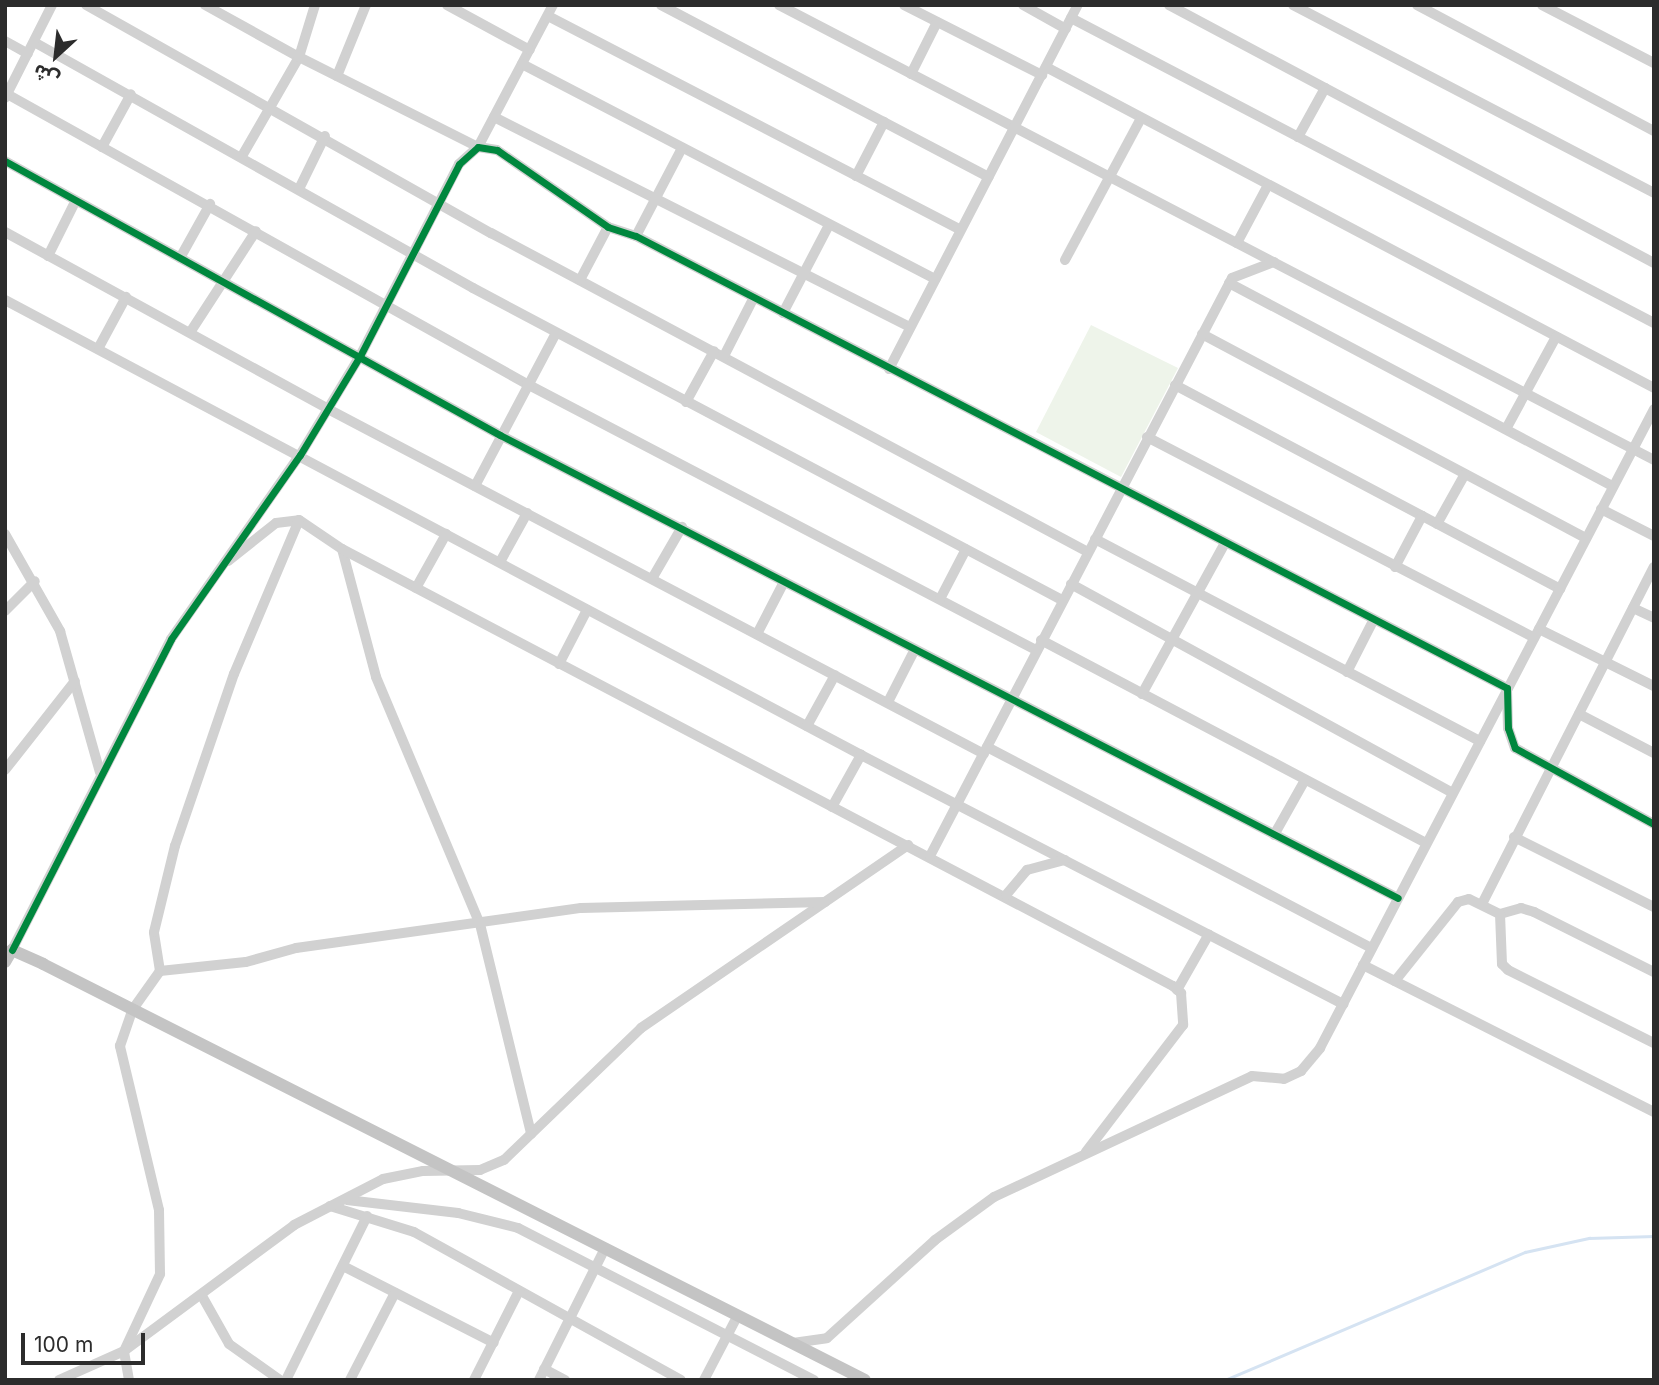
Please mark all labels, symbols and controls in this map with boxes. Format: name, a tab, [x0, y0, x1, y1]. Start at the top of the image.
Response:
north arrow	[21, 21, 91, 91]
text: ش	[29, 59, 63, 91]
scale bar	[24, 1318, 149, 1362]
text: 100 m	[34, 1332, 93, 1357]

